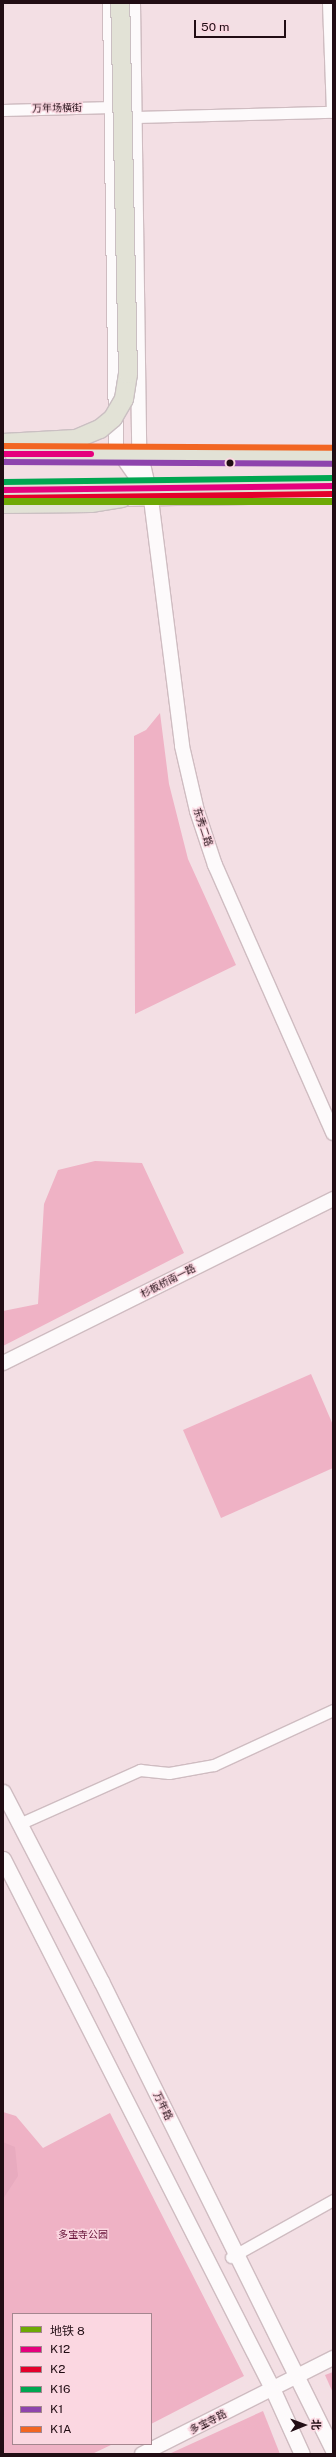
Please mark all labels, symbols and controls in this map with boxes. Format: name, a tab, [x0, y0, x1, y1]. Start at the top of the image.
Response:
scale bar	[196, 12, 288, 38]
text: 50 m	[201, 20, 229, 34]
street label: 万年场横街	[32, 102, 82, 114]
unlabelled marker	[225, 458, 235, 468]
street label: 东秀二路	[191, 806, 215, 848]
street label: 杉板桥南一路	[139, 1262, 197, 1300]
street label: 万年路	[151, 2090, 175, 2122]
park label: 多宝寺公园	[58, 2229, 108, 2241]
legend	[12, 2313, 152, 2445]
text: 地铁 8	[50, 2324, 85, 2338]
text: K12	[50, 2342, 70, 2356]
text: K2	[50, 2362, 65, 2376]
text: K16	[50, 2382, 71, 2396]
text: K1	[50, 2402, 63, 2416]
north arrow	[284, 2405, 324, 2445]
street label: 多宝寺路	[187, 2408, 229, 2436]
text: 北	[310, 2419, 322, 2430]
text: K1A	[50, 2422, 72, 2436]

